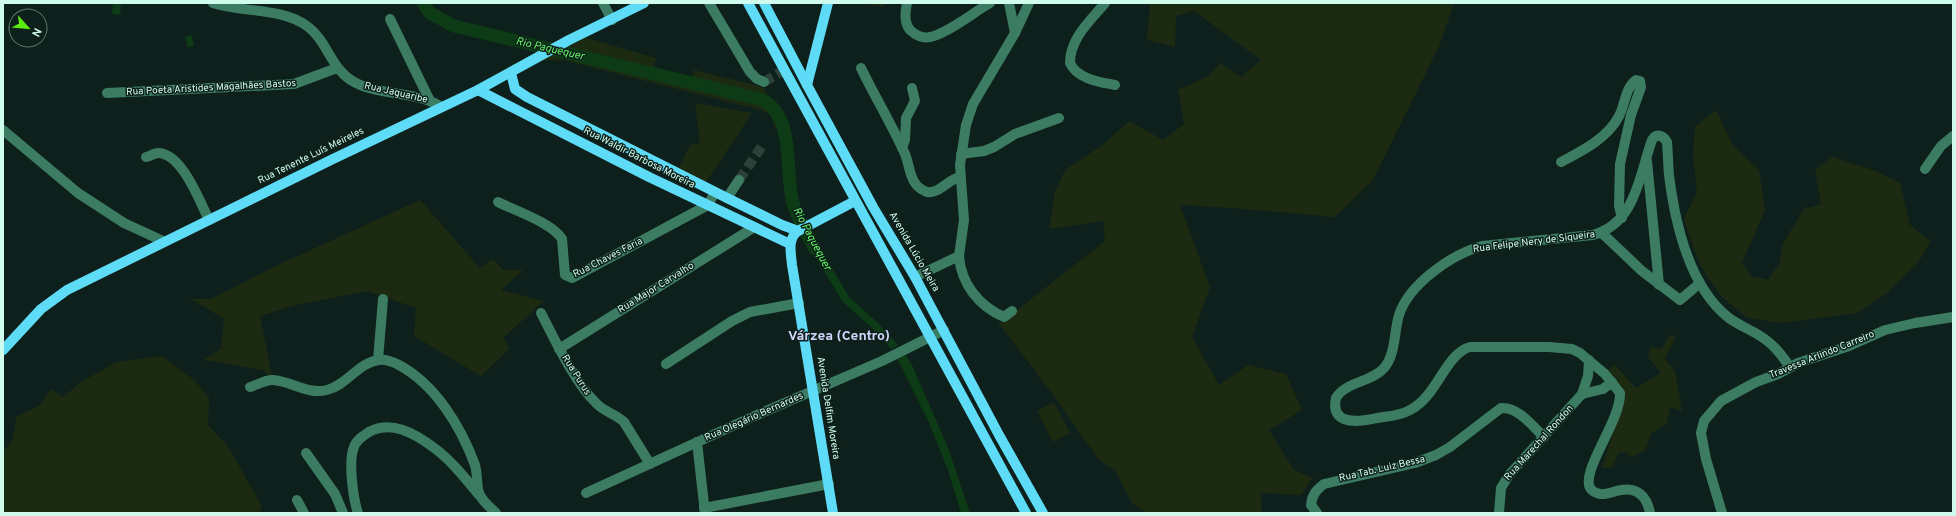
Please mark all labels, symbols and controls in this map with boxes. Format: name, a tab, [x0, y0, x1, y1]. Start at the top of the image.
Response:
north arrow	[8, 8, 48, 48]
text: N	[28, 25, 44, 39]
water label: Rio Paquequer	[514, 34, 586, 64]
street label: Rua Poeta Aristides Magalhães Bastos	[126, 77, 297, 99]
street label: Rua Jaguaribe	[363, 79, 429, 107]
street label: Rua Waldir Barbosa Moreira	[581, 124, 697, 192]
street label: Rua Tenente Luís Meireles	[256, 125, 366, 187]
water label: Rio Paquequer	[789, 205, 835, 274]
street label: Avenida Lúcio Meira	[886, 210, 942, 294]
street label: Rua Felipe Nery de Siqueira	[1472, 228, 1596, 256]
street label: Rua Chaves Faria	[571, 235, 645, 281]
street label: Rua Major Carvalho	[615, 259, 697, 317]
district label: Várzea (Centro)	[788, 328, 890, 345]
street label: Travessa Arlindo Carreiro	[1767, 328, 1877, 382]
street label: Rua Purus	[558, 352, 594, 398]
street label: Avenida Delfim Moreira	[813, 356, 843, 460]
street label: Rua Olegário Bernardes	[703, 389, 806, 445]
street label: Rua Marechal Rondon	[1502, 402, 1576, 484]
street label: Rua Tab. Luiz Bessa	[1338, 453, 1426, 485]

